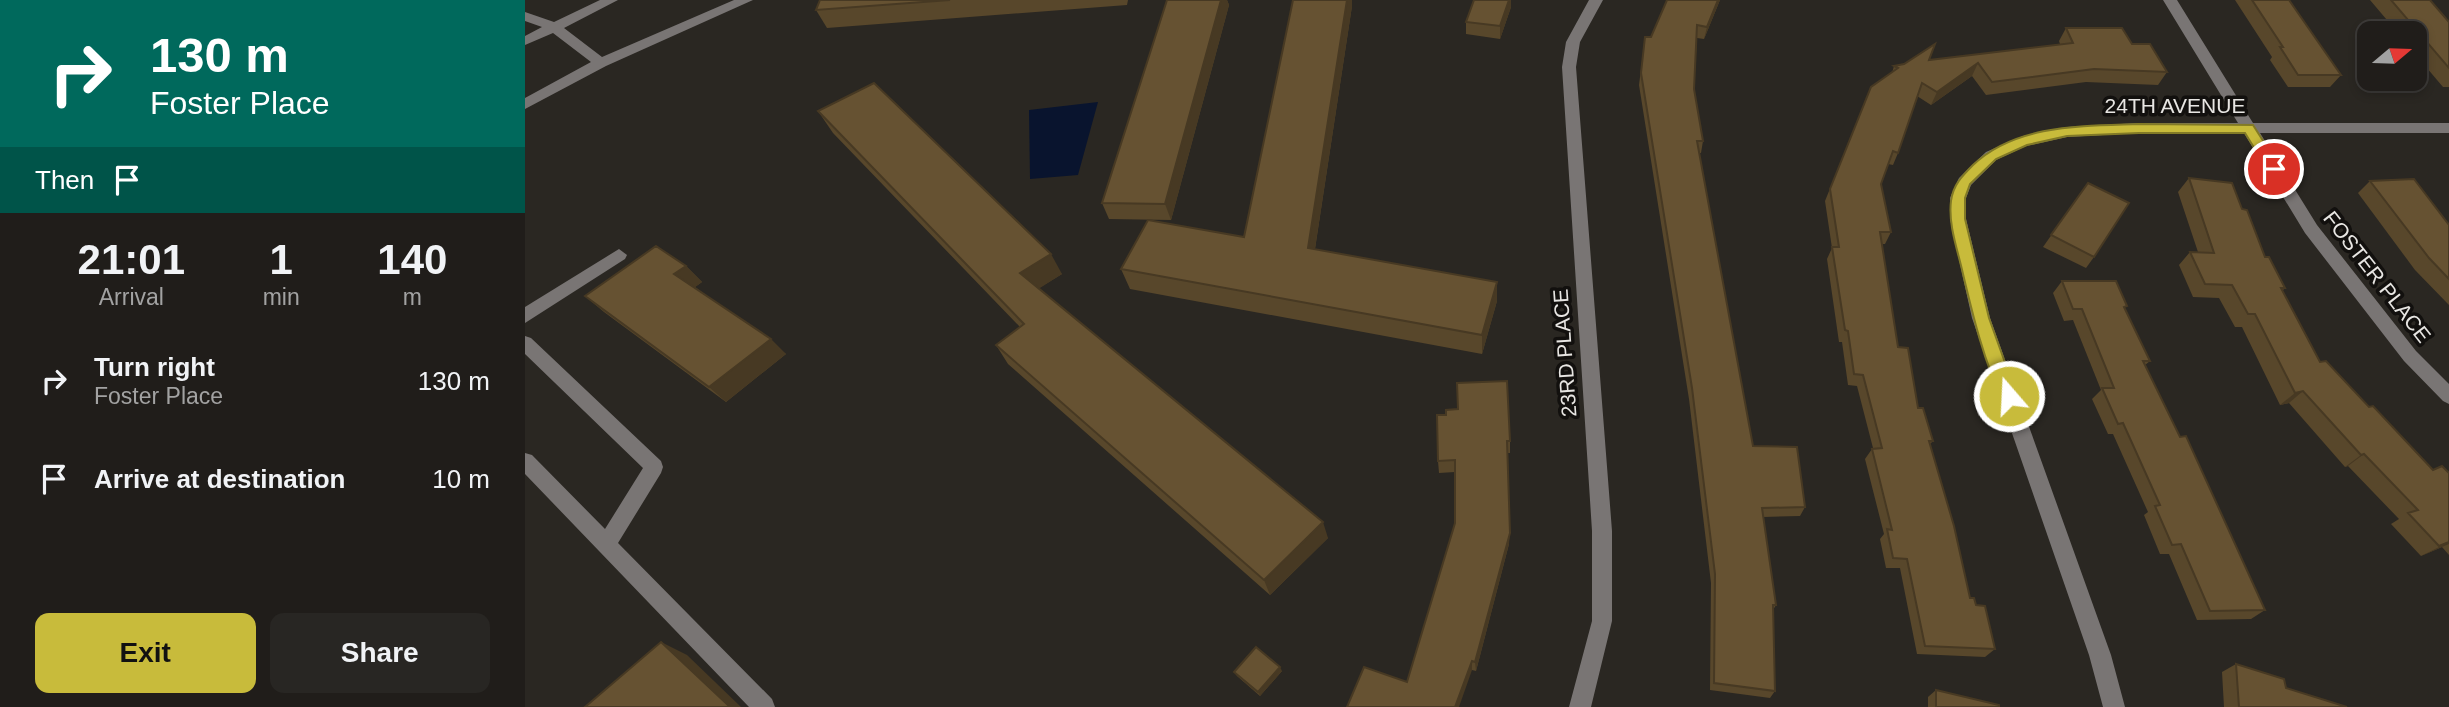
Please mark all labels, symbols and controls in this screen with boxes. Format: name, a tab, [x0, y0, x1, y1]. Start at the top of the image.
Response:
north arrow	[2357, 21, 2427, 91]
map controls	[2357, 21, 2427, 91]
icon: right	[35, 28, 126, 119]
text: 130 m	[150, 28, 289, 82]
text: Foster Place	[150, 85, 330, 121]
street label: 24TH AVENUE	[2105, 94, 2245, 117]
pin	[2244, 139, 2304, 199]
icon: arrive	[2255, 150, 2293, 188]
icon: arrive	[108, 161, 146, 199]
text: Then	[35, 165, 94, 195]
street label: FOSTER PLACE	[2319, 207, 2436, 347]
text: 21:01	[78, 236, 185, 283]
text: 1	[269, 236, 293, 283]
text: 140	[377, 236, 447, 283]
text: Arrival	[99, 284, 164, 310]
text: min	[263, 284, 300, 310]
text: m	[403, 284, 422, 310]
street label: 23RD PLACE	[1549, 288, 1580, 418]
text: Turn right	[94, 352, 215, 382]
position arrow	[1972, 359, 2046, 433]
icon: right	[35, 362, 73, 400]
text: 130 m	[418, 366, 490, 396]
text: Foster Place	[94, 383, 223, 409]
icon: arrive	[35, 460, 73, 498]
text: Arrive at destination	[94, 464, 345, 494]
text: 10 m	[432, 464, 490, 494]
button: Exit	[35, 613, 256, 693]
button: Share	[270, 613, 490, 693]

